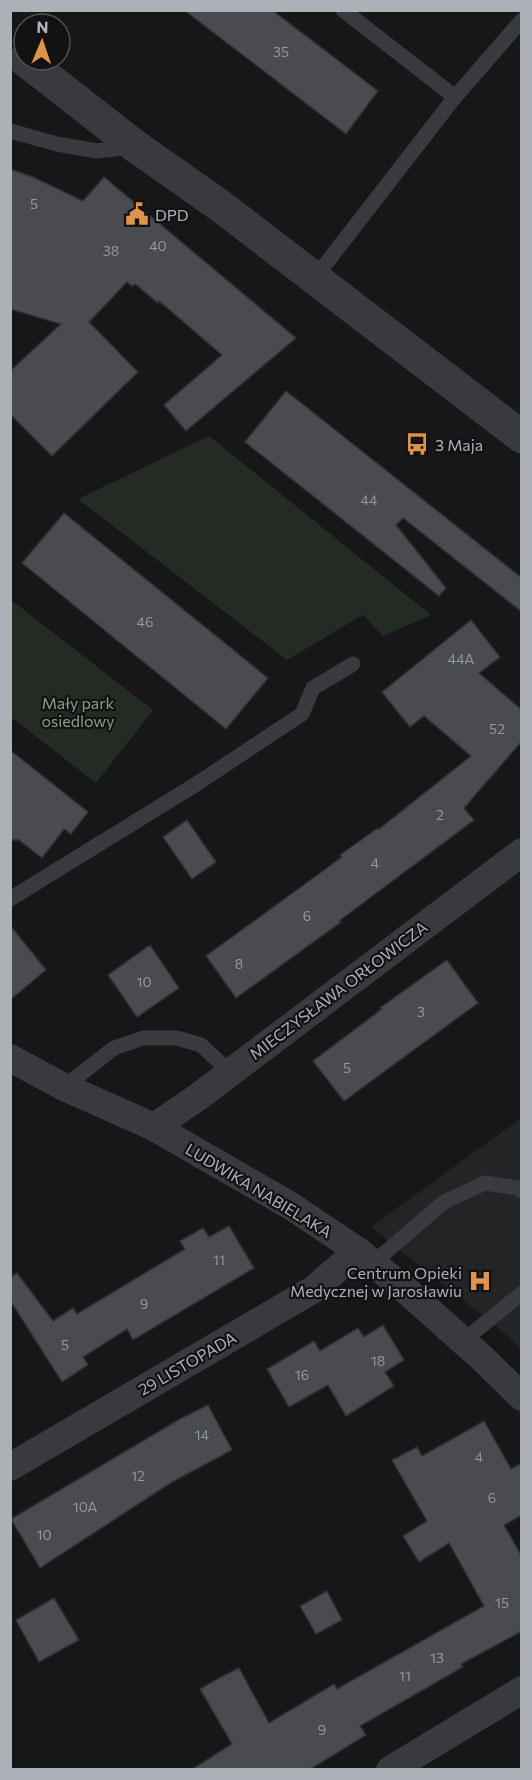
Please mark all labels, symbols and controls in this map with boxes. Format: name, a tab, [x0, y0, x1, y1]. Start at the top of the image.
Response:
north arrow	[12, 12, 72, 72]
text: N	[36, 17, 49, 36]
house number: 35	[273, 43, 289, 60]
house number: 5	[30, 195, 38, 212]
public building icon: DPD	[124, 201, 150, 227]
place label: DPD	[155, 205, 189, 224]
house number: 40	[149, 237, 167, 254]
house number: 38	[103, 242, 119, 259]
bus stop icon: 3 Maja	[404, 431, 430, 457]
place label: 3 Maja	[435, 435, 483, 454]
house number: 44	[361, 491, 378, 508]
house number: 46	[137, 613, 153, 630]
house number: 44A	[448, 650, 475, 667]
park label: Mały park osiedlowy	[42, 693, 115, 730]
house number: 52	[489, 720, 505, 737]
house number: 2	[436, 806, 444, 823]
house number: 4	[371, 854, 380, 871]
house number: 6	[303, 907, 311, 924]
street label: MIECZYSŁAWA ORŁOWICZA	[245, 917, 431, 1063]
house number: 8	[235, 955, 243, 972]
house number: 10	[136, 973, 152, 990]
house number: 3	[417, 1003, 425, 1020]
house number: 5	[343, 1059, 351, 1076]
street label: LUDWIKA NABIELAKA	[182, 1139, 336, 1241]
house number: 11	[213, 1251, 225, 1268]
place label: Centrum Opieki Medycznej w Jarosławiu	[290, 1263, 462, 1300]
hospital icon: Centrum Opieki Medycznej w Jarosławiu	[467, 1268, 493, 1294]
house number: 9	[140, 1295, 148, 1312]
street label: 29 LISTOPADA	[135, 1327, 239, 1399]
house number: 5	[61, 1336, 69, 1353]
house number: 18	[371, 1352, 385, 1369]
house number: 16	[295, 1366, 309, 1383]
house number: 14	[195, 1426, 210, 1443]
house number: 4	[475, 1448, 484, 1465]
house number: 12	[131, 1467, 145, 1484]
house number: 6	[488, 1489, 496, 1506]
house number: 10A	[73, 1498, 98, 1515]
house number: 10	[36, 1526, 52, 1543]
house number: 15	[495, 1594, 509, 1611]
house number: 13	[430, 1649, 444, 1666]
house number: 11	[399, 1667, 411, 1684]
house number: 9	[318, 1721, 326, 1738]

